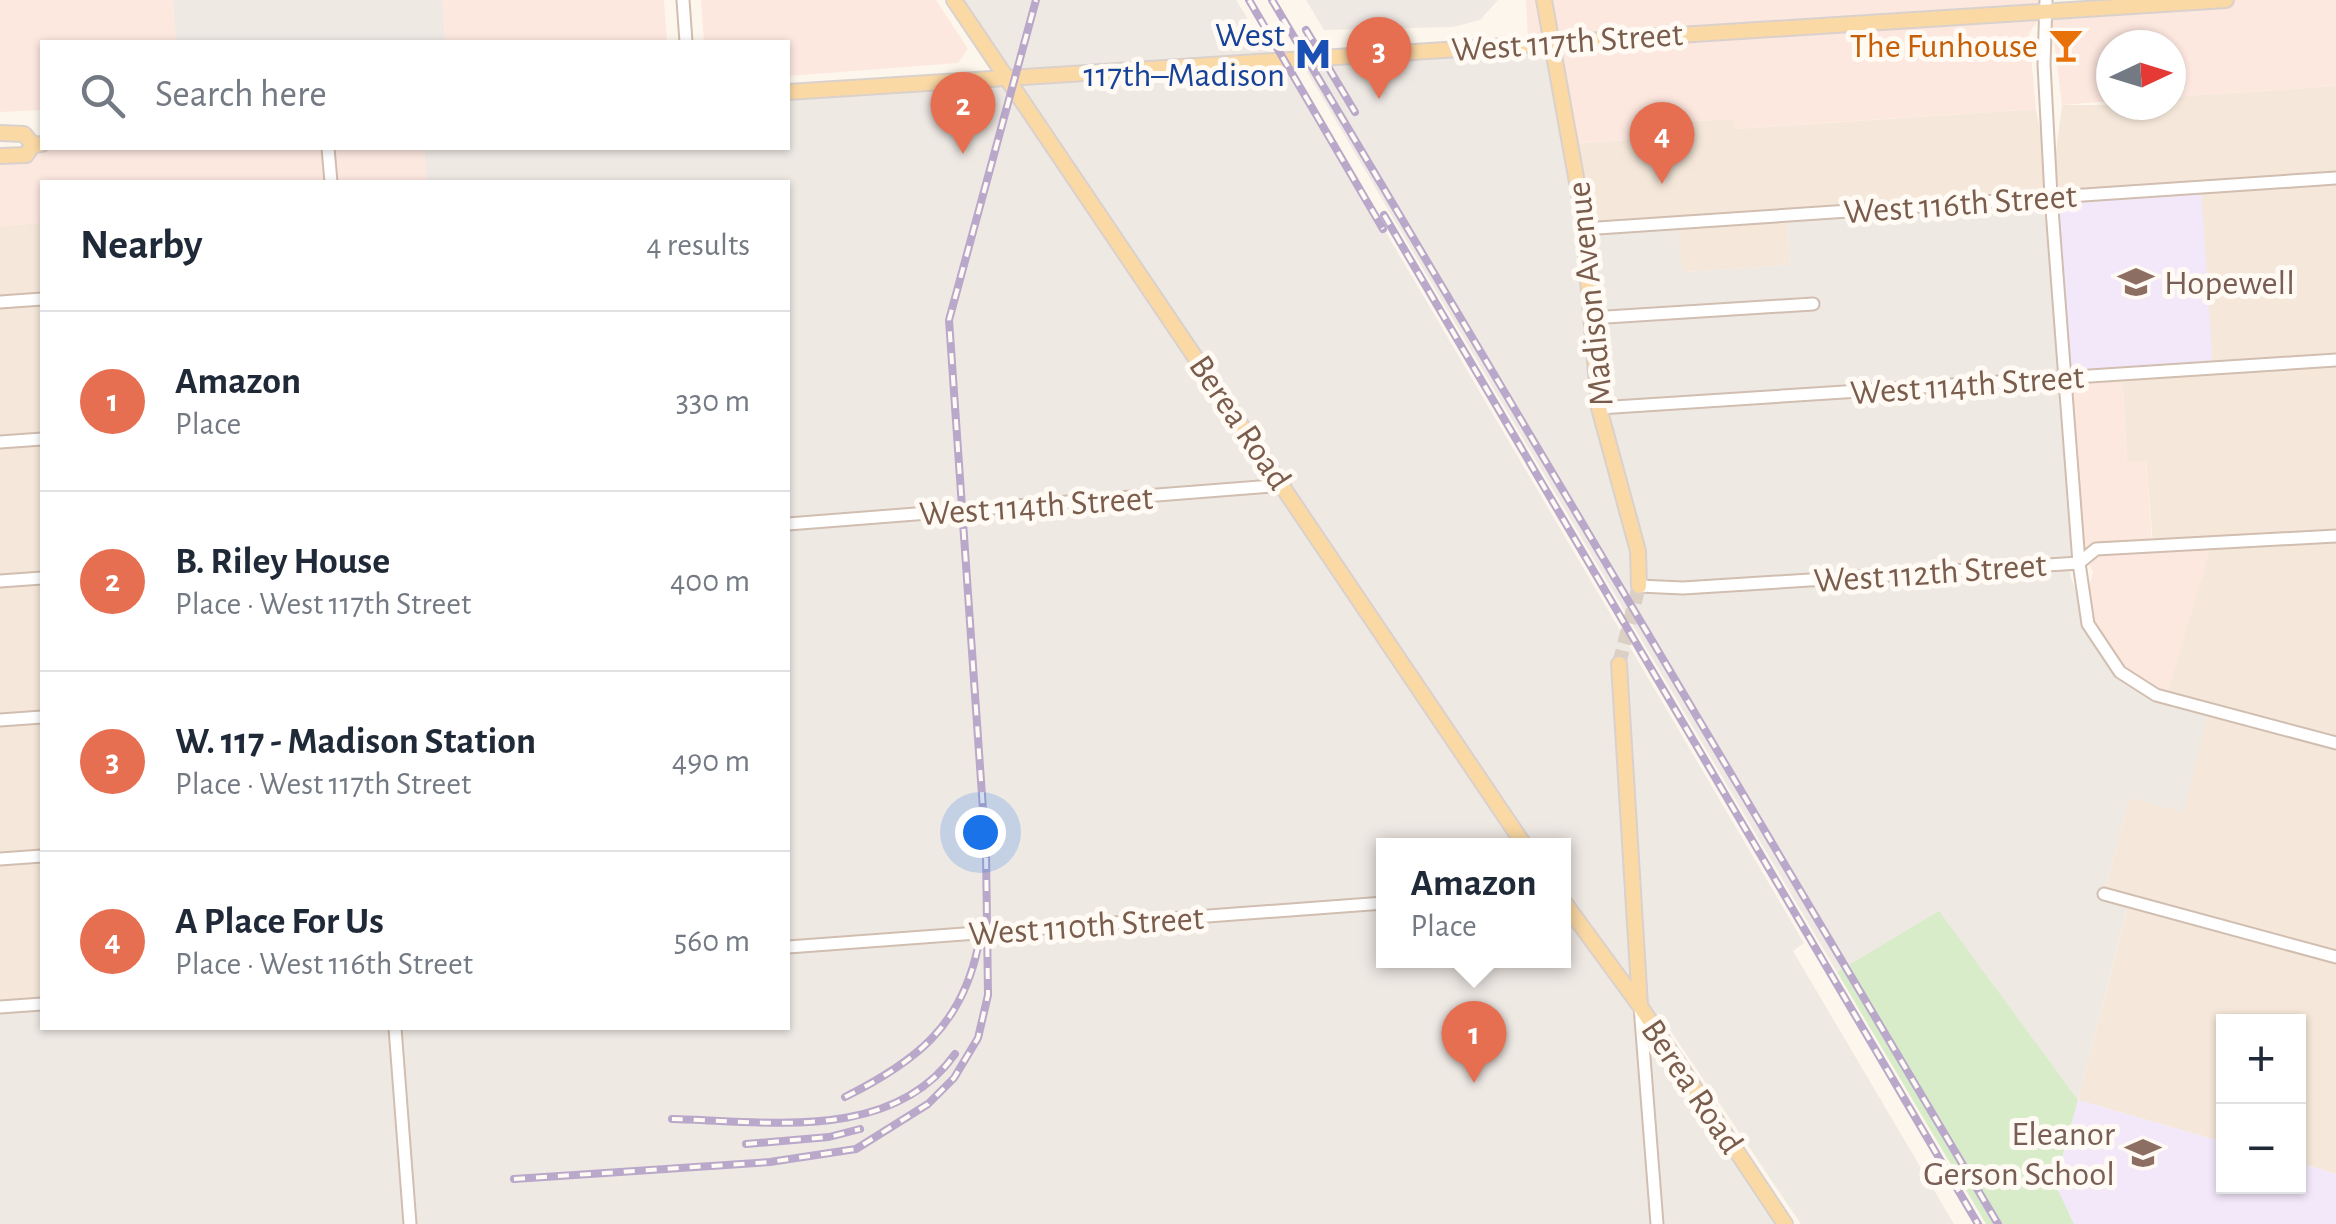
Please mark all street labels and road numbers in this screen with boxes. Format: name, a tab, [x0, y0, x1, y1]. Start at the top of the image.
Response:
street label: West 117th Street	[1450, 17, 1684, 68]
street label: West 116th Street	[1842, 179, 2078, 230]
street label: Madison Avenue	[1561, 180, 1620, 408]
street label: Berea Road	[1182, 349, 1297, 496]
street label: West 114th Street	[1849, 360, 2085, 411]
street label: West 114th Street	[918, 481, 1154, 532]
street label: West 112th Street	[1813, 548, 2048, 599]
street label: West 110th Street	[967, 901, 1205, 952]
street label: Berea Road	[1634, 1013, 1749, 1160]

